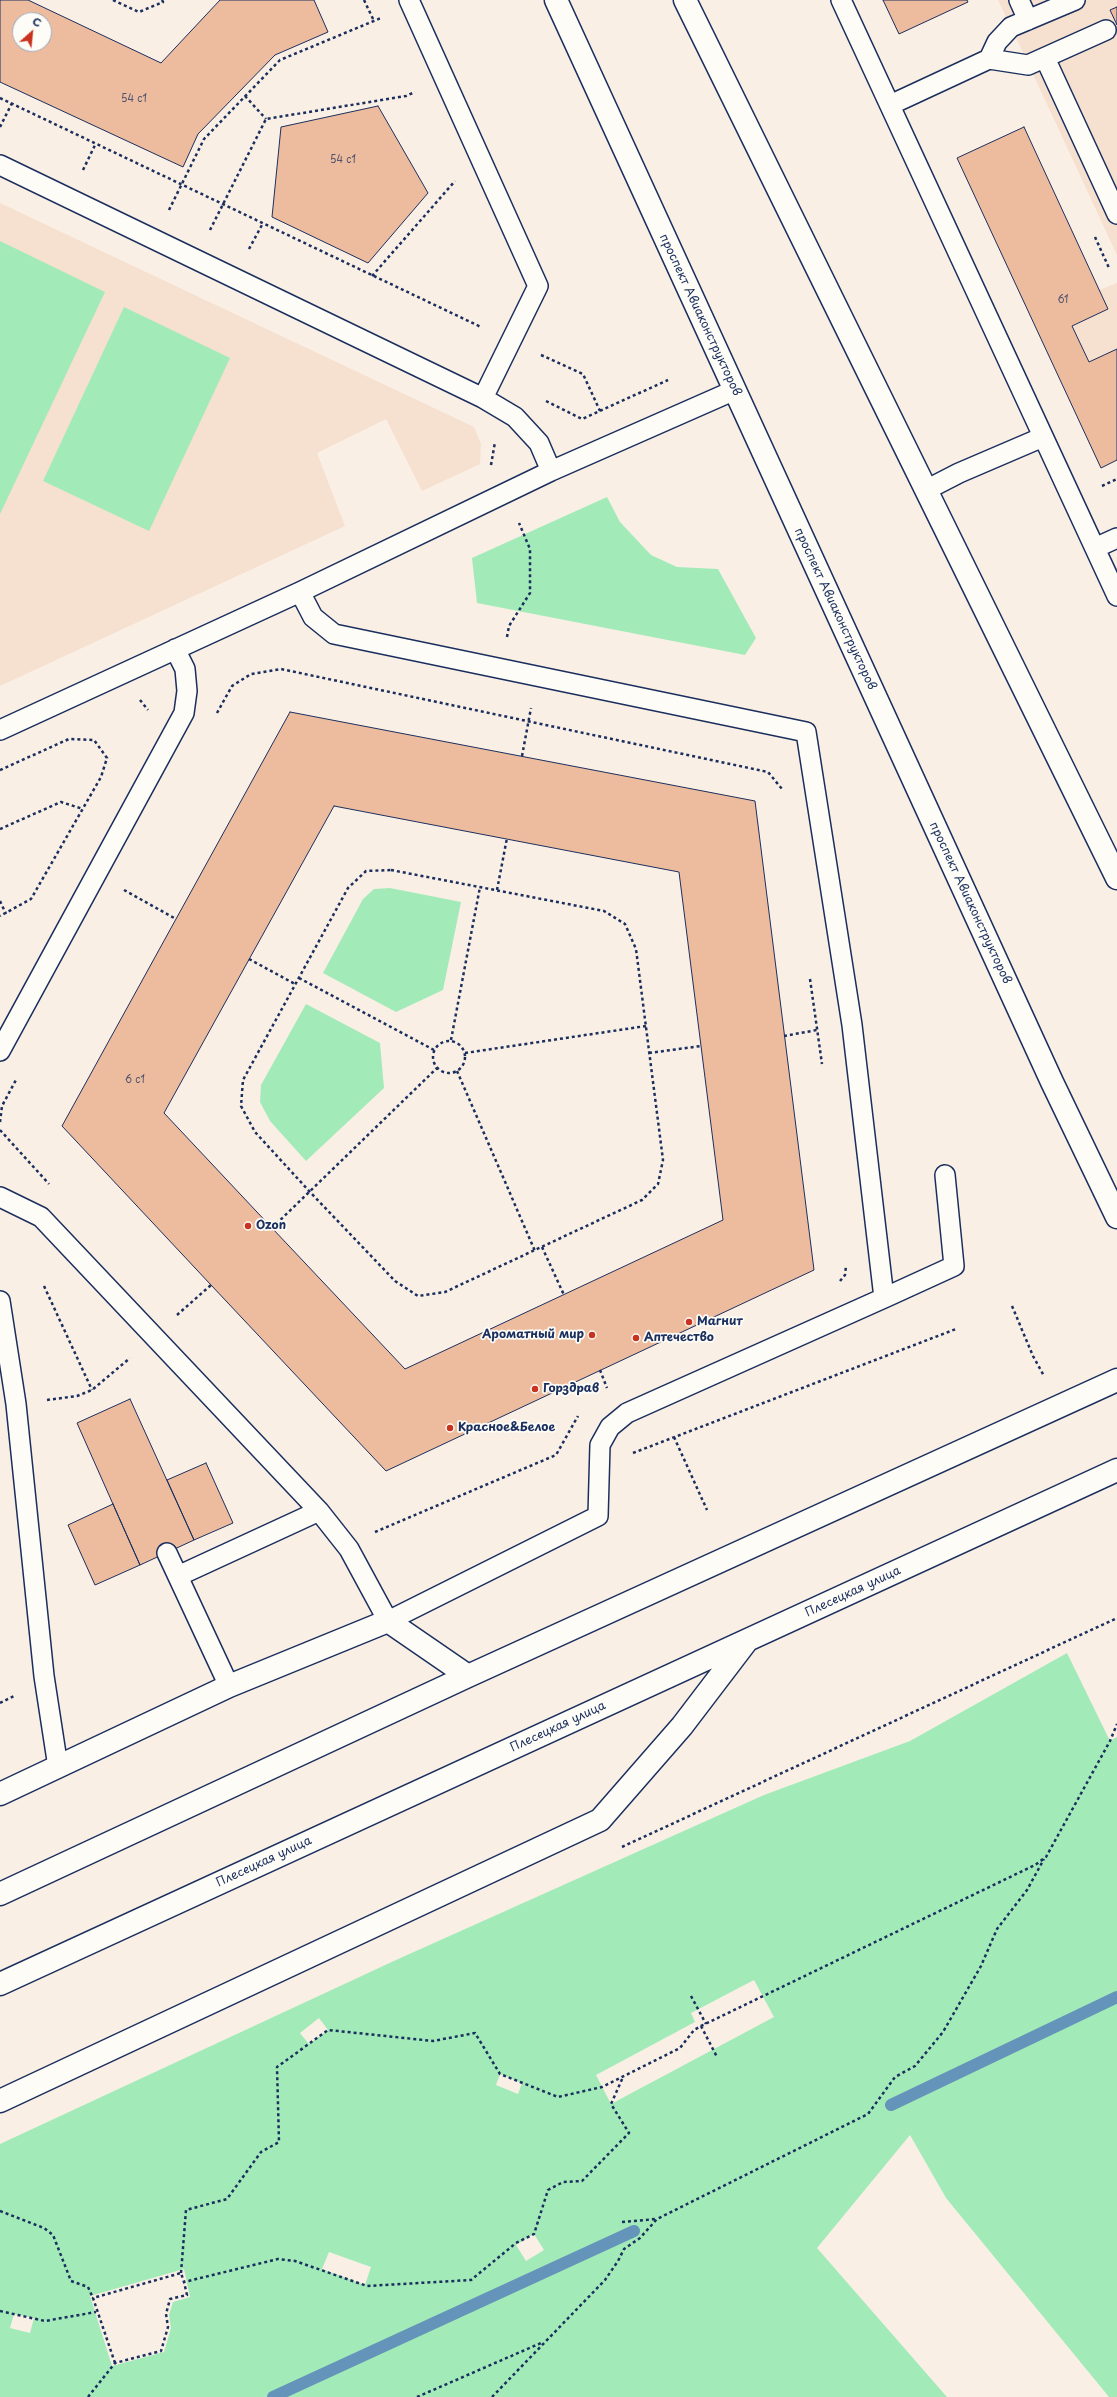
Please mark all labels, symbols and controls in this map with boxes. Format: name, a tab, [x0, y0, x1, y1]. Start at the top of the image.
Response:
north arrow	[12, 12, 52, 52]
text: С	[30, 12, 45, 31]
house number: 54 с1	[121, 93, 147, 105]
house number: 54 с1	[330, 154, 356, 166]
street label: проспект Авиаконструкторов	[656, 232, 744, 398]
house number: 61	[1057, 294, 1069, 306]
street label: проспект Авиаконструкторов	[791, 526, 879, 692]
street label: проспект Авиаконструкторов	[926, 820, 1014, 986]
house number: 6 с1	[125, 1074, 145, 1086]
place label: Ozon	[256, 1219, 286, 1233]
marker: Ozon	[243, 1221, 253, 1231]
place label: Магнит	[697, 1315, 743, 1329]
marker: Магнит	[684, 1317, 694, 1327]
place label: Ароматный мир	[482, 1328, 584, 1342]
marker: Ароматный мир	[587, 1330, 597, 1340]
place label: Аптечество	[644, 1331, 714, 1345]
marker: Аптечество	[631, 1333, 641, 1343]
place label: Горздрав	[543, 1382, 599, 1396]
marker: Горздрав	[530, 1384, 540, 1394]
place label: Красное&Белое	[458, 1421, 555, 1435]
marker: Красное&Белое	[445, 1423, 455, 1433]
street label: Плесецкая улица	[803, 1564, 903, 1620]
street label: Плесецкая улица	[508, 1699, 608, 1755]
street label: Плесецкая улица	[214, 1834, 314, 1890]

